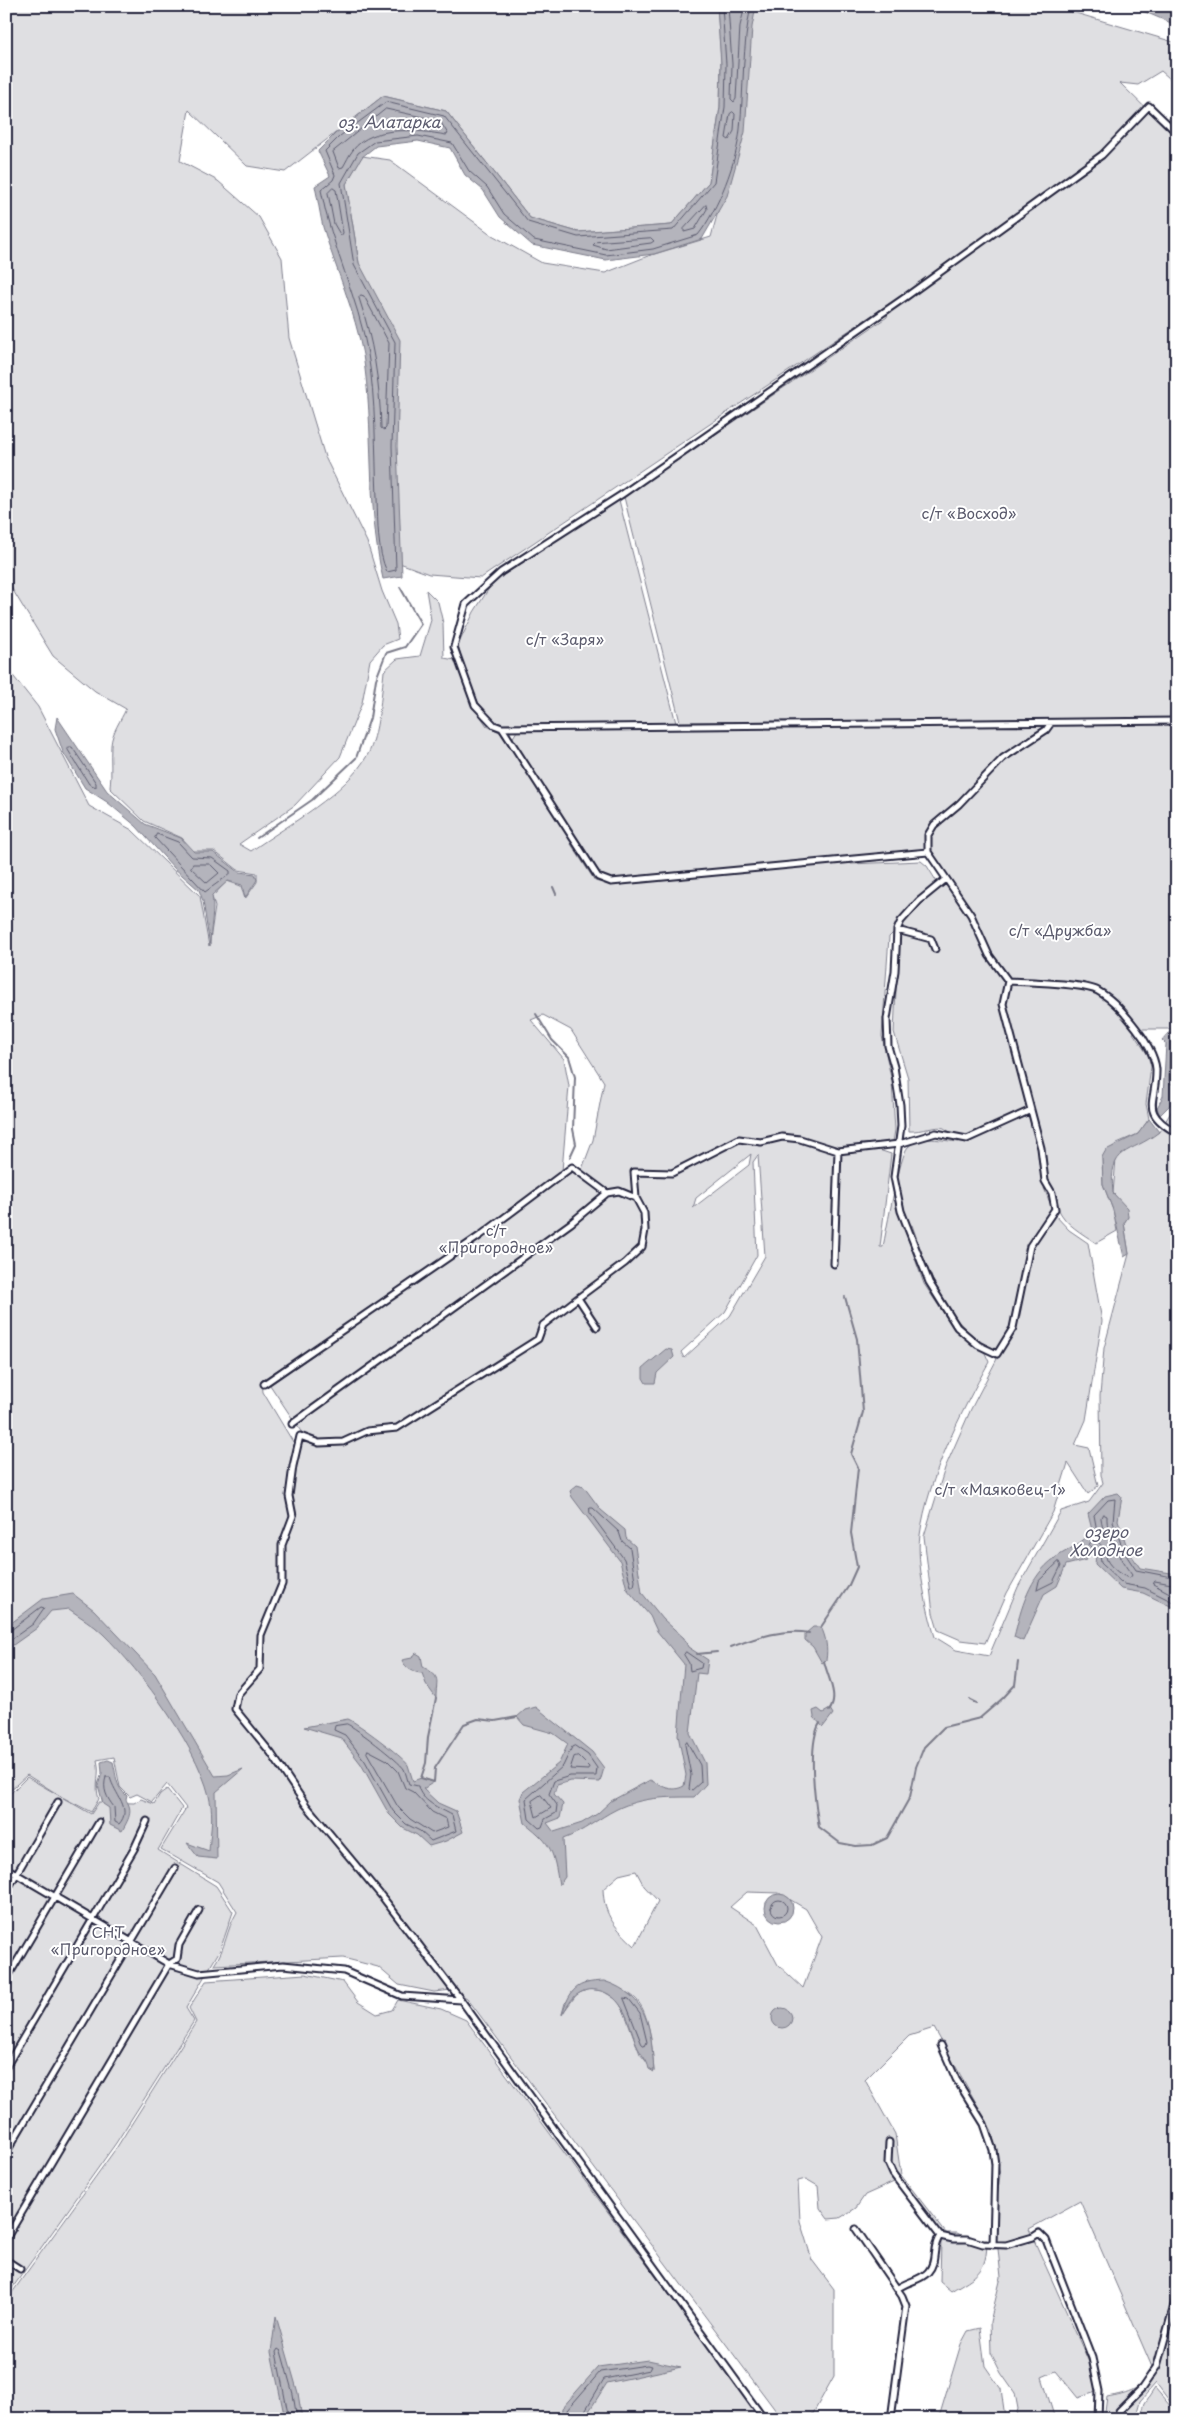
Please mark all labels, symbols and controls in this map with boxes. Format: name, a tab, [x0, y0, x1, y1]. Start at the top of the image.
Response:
water label: оз. Алатарка	[337, 109, 442, 133]
park label: с/т «Восход»	[922, 501, 1017, 524]
park label: с/т «Заря»	[526, 627, 605, 650]
park label: с/т «Дружба»	[1009, 918, 1112, 941]
park label: с/т «Пригородное»	[439, 1218, 554, 1258]
park label: с/т «Маяковец-1»	[935, 1477, 1066, 1500]
water label: озеро Холодное	[1069, 1519, 1144, 1561]
park label: СНТ «Пригородное»	[51, 1920, 166, 1960]

